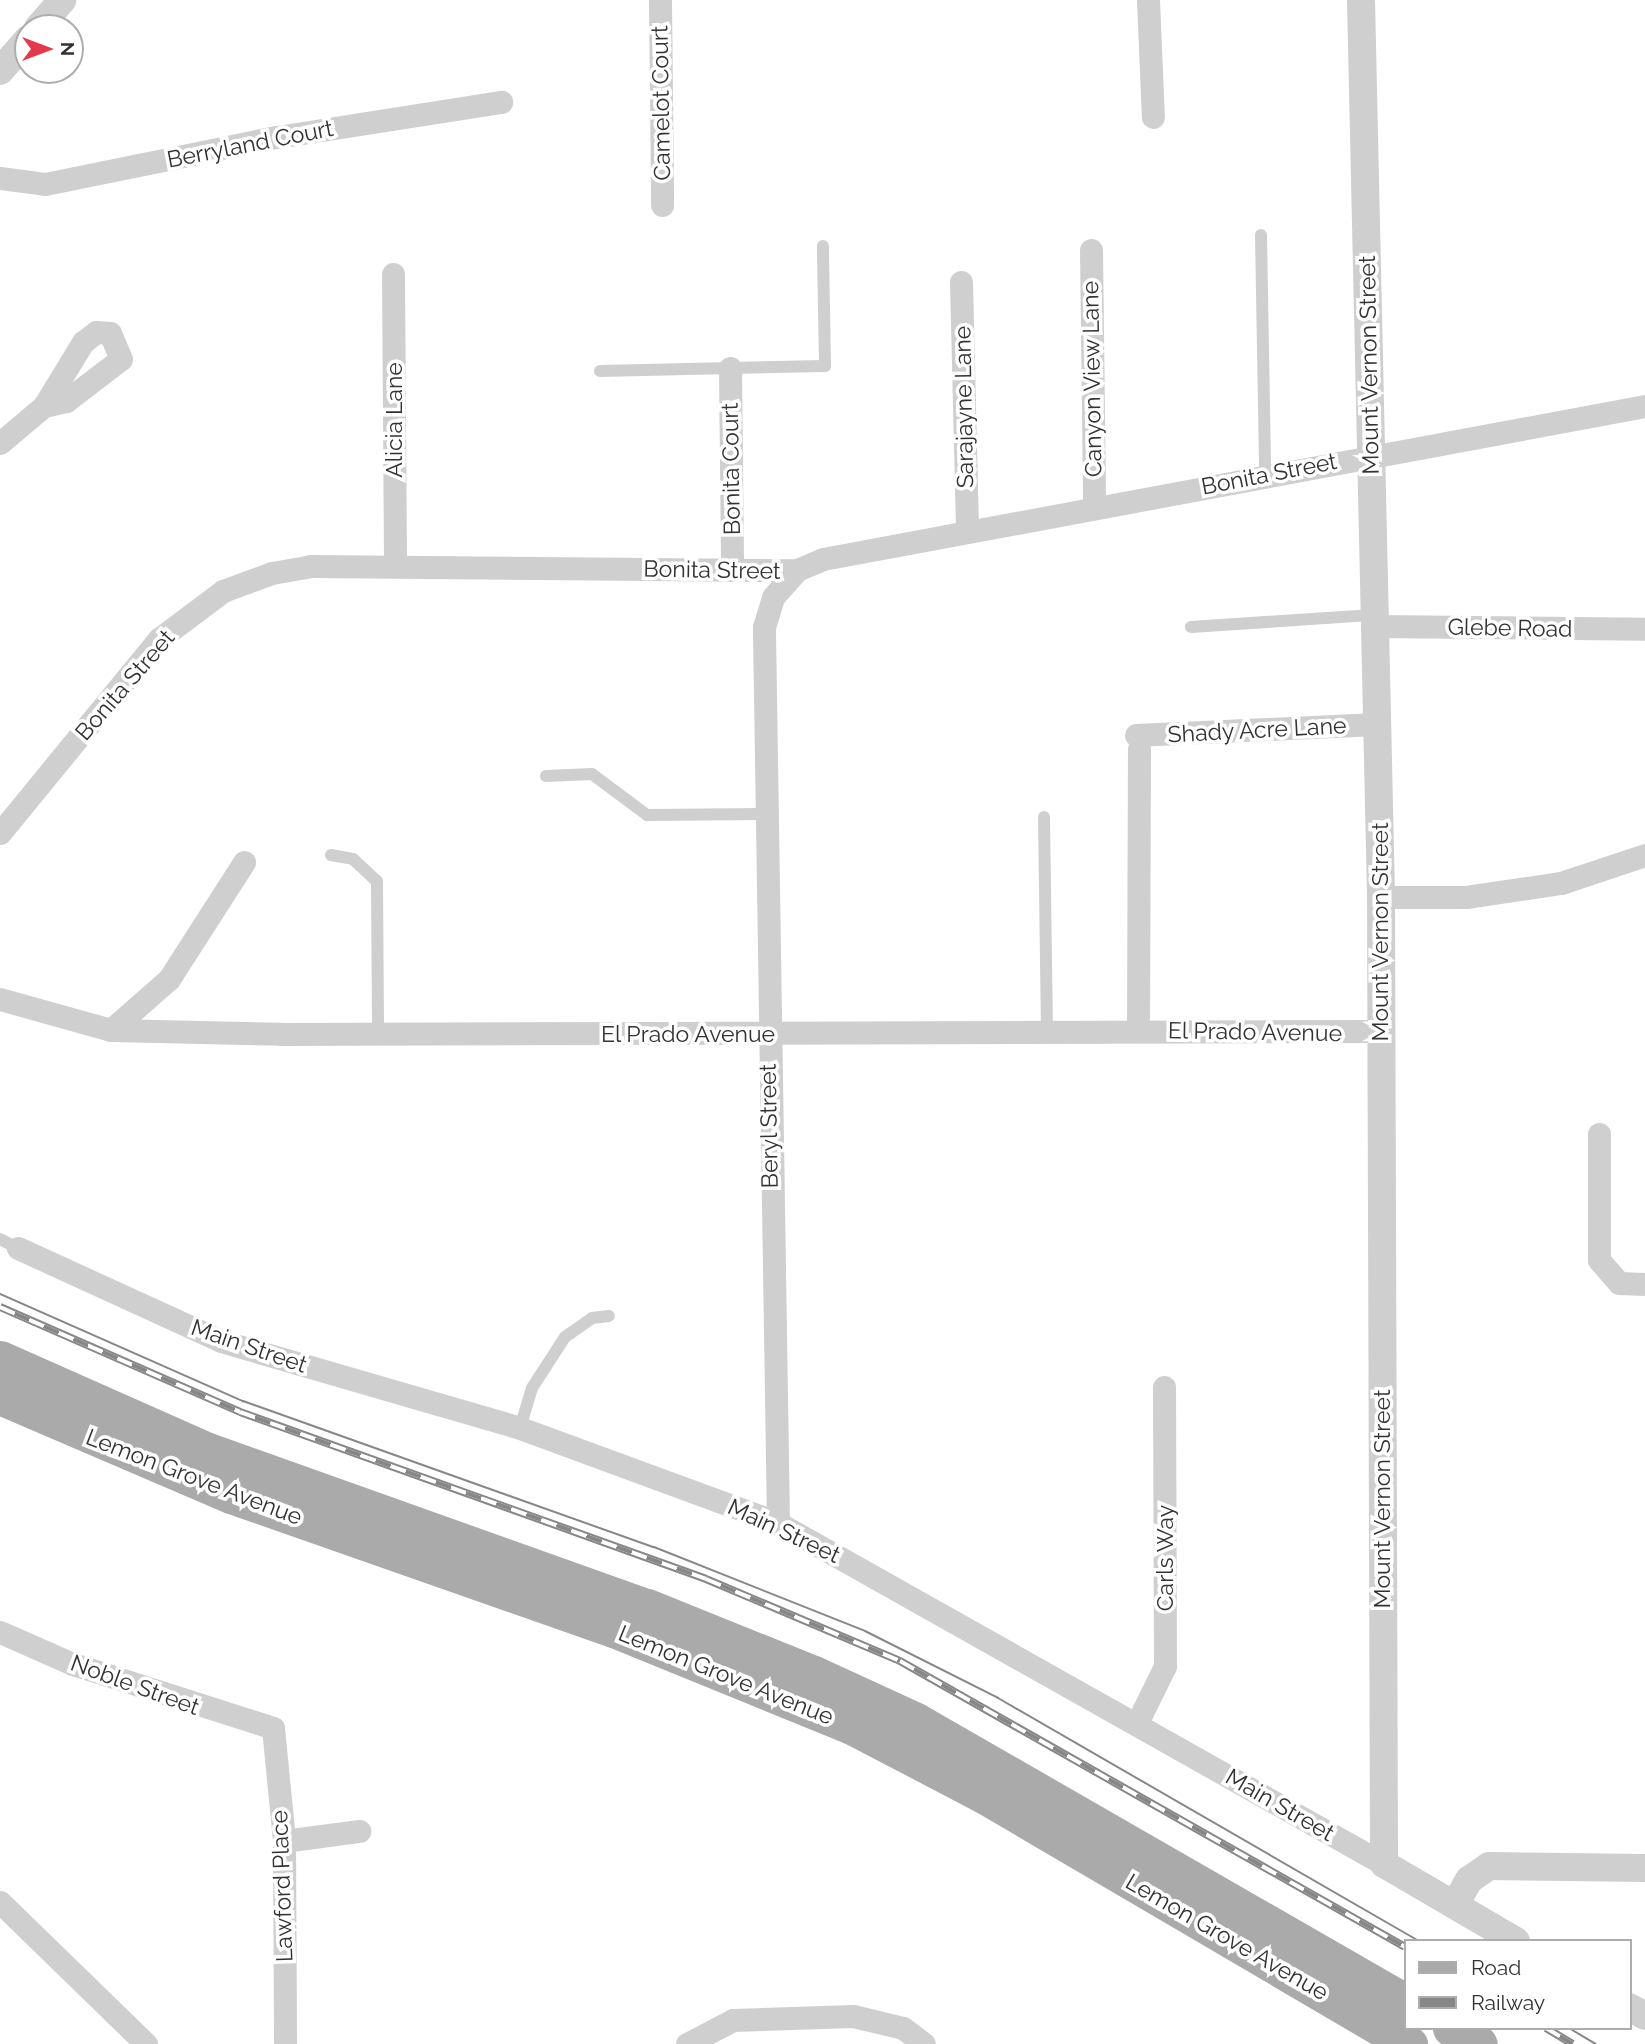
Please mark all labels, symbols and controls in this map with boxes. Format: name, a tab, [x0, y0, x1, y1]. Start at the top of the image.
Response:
north arrow	[14, 14, 84, 84]
street label: Camelot Court	[646, 25, 676, 181]
text: N	[57, 42, 79, 56]
street label: Berryland Court	[165, 114, 335, 174]
street label: Mount Vernon Street	[1353, 255, 1385, 475]
street label: Canyon View Lane	[1076, 280, 1108, 478]
street label: Sarajayne Lane	[949, 326, 979, 488]
street label: Alicia Lane	[380, 362, 408, 478]
street label: Bonita Court	[716, 403, 746, 535]
street label: Bonita Street	[1199, 447, 1339, 501]
street label: Bonita Street	[643, 555, 781, 585]
street label: Glebe Road	[1447, 613, 1573, 643]
street label: Bonita Street	[70, 624, 180, 746]
street label: Shady Acre Lane	[1166, 712, 1348, 748]
street label: Mount Vernon Street	[1366, 822, 1394, 1042]
street label: El Prado Avenue	[1167, 1017, 1343, 1047]
street label: El Prado Avenue	[600, 1020, 776, 1048]
street label: Beryl Street	[754, 1063, 784, 1189]
street label: Main Street	[187, 1313, 311, 1379]
street label: Mount Vernon Street	[1368, 1389, 1396, 1609]
street label: Lemon Grove Avenue	[82, 1423, 306, 1531]
street label: Main Street	[723, 1493, 845, 1569]
street label: Carls Way	[1151, 1504, 1179, 1612]
street label: Lemon Grove Avenue	[614, 1619, 838, 1731]
street label: Noble Street	[67, 1649, 203, 1721]
street label: Main Street	[1221, 1763, 1339, 1847]
street label: Lawford Place	[266, 1809, 298, 1963]
street label: Lemon Grove Avenue	[1120, 1868, 1334, 2006]
legend	[1404, 1939, 1631, 2030]
text: Road	[1471, 1955, 1521, 1980]
text: Railway	[1471, 1990, 1545, 2015]

